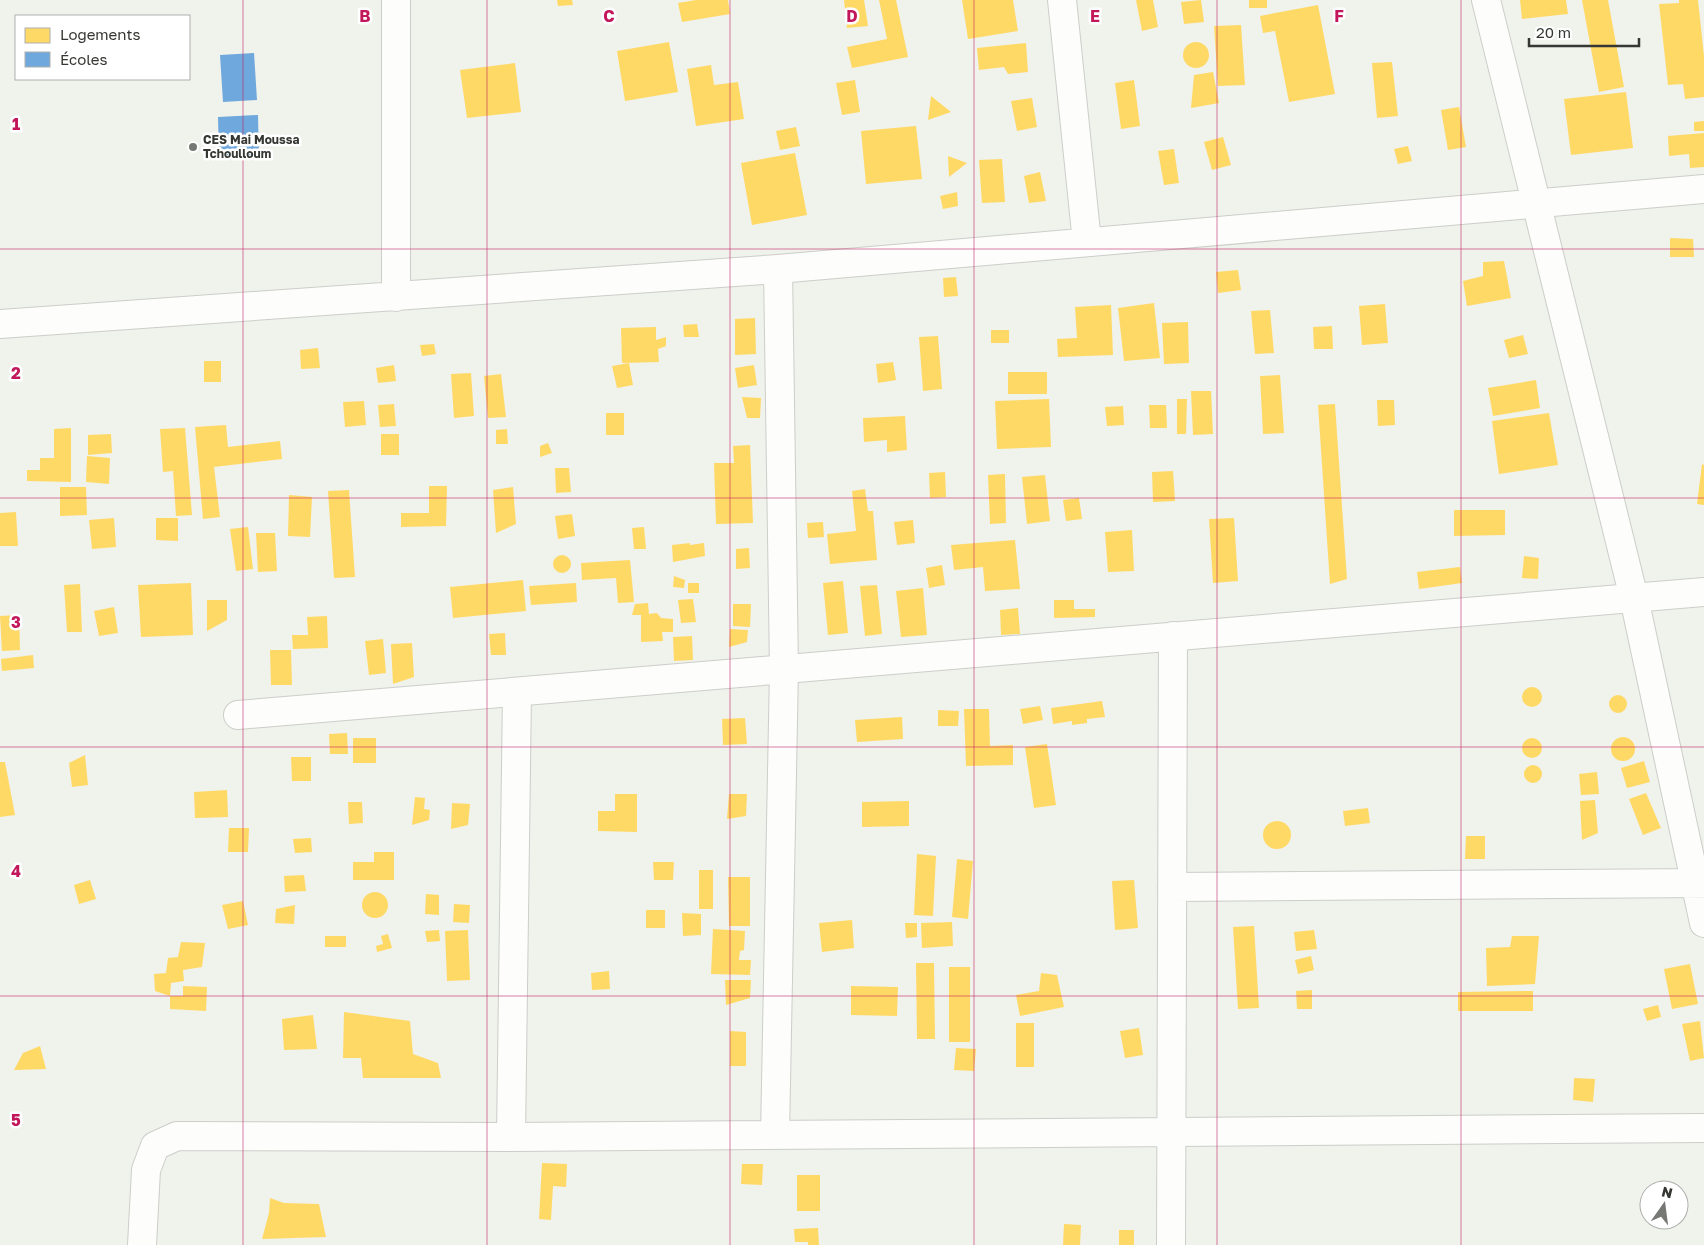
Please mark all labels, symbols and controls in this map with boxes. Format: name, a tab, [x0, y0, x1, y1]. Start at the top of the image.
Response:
text: B	[359, 6, 371, 26]
text: C	[603, 6, 615, 26]
text: D	[846, 6, 858, 26]
text: E	[1090, 6, 1100, 26]
text: F	[1334, 6, 1344, 26]
legend	[15, 15, 190, 80]
scale bar	[1529, 15, 1639, 47]
text: 20 m	[1536, 23, 1571, 41]
text: Logements	[60, 25, 140, 43]
text: Écoles	[60, 50, 108, 68]
text: 1	[12, 114, 20, 134]
place label: CES Mai Moussa Tchoulloum	[203, 132, 299, 161]
marker: CES Mai Moussa Tchoulloum	[187, 141, 199, 153]
text: 2	[11, 363, 21, 383]
text: 3	[11, 612, 21, 632]
text: 4	[11, 861, 21, 881]
text: 5	[11, 1110, 21, 1130]
north arrow	[1639, 1180, 1689, 1230]
text: N	[1660, 1182, 1674, 1201]

